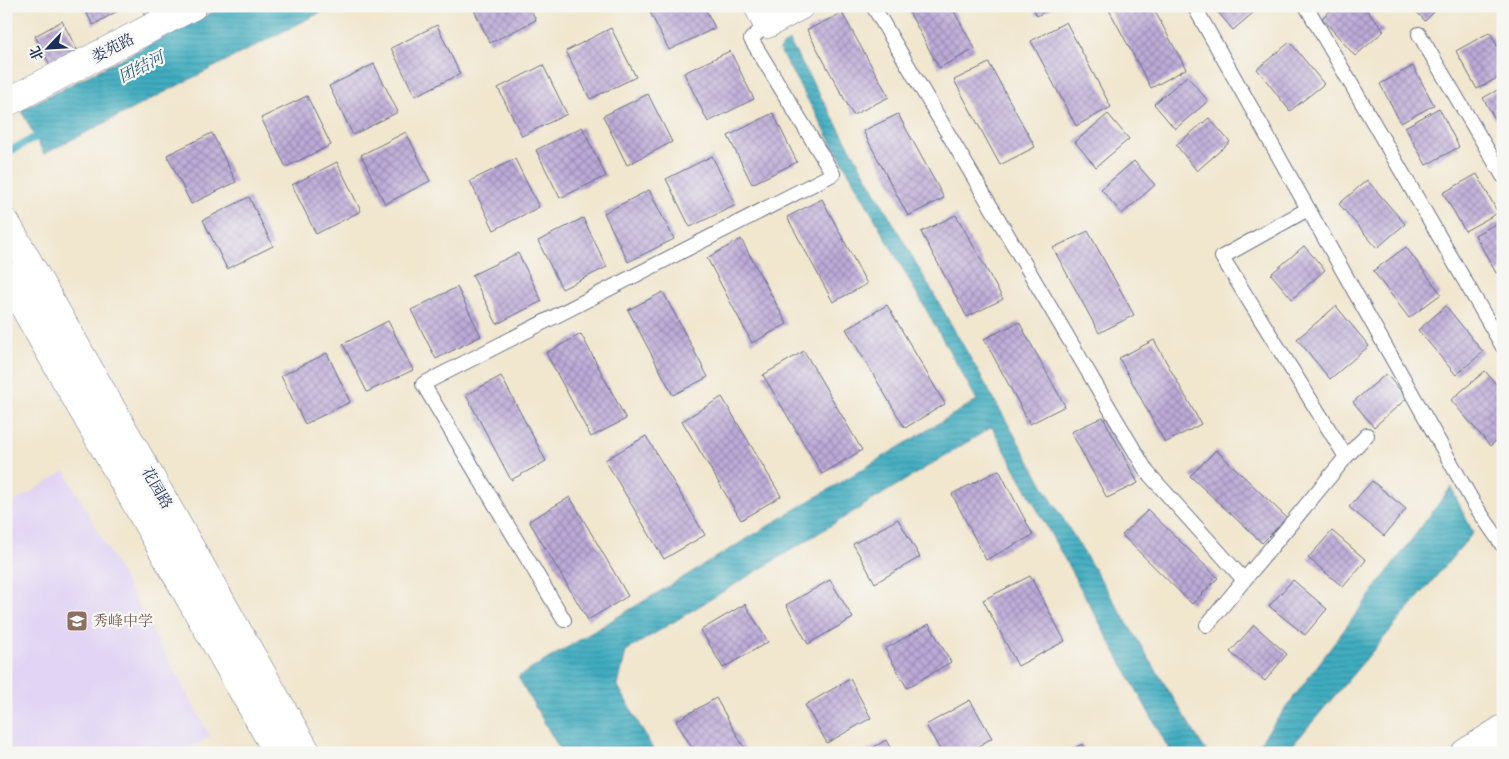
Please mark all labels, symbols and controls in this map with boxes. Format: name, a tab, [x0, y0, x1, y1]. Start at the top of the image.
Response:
north arrow	[22, 22, 72, 72]
street label: 娄苑路	[89, 30, 137, 66]
text: 北	[26, 43, 47, 63]
water label: 团结河	[115, 46, 169, 86]
street label: 花园路	[138, 464, 176, 512]
school or university icon: 秀峰中学	[65, 609, 89, 633]
place label: 秀峰中学	[93, 612, 153, 630]

